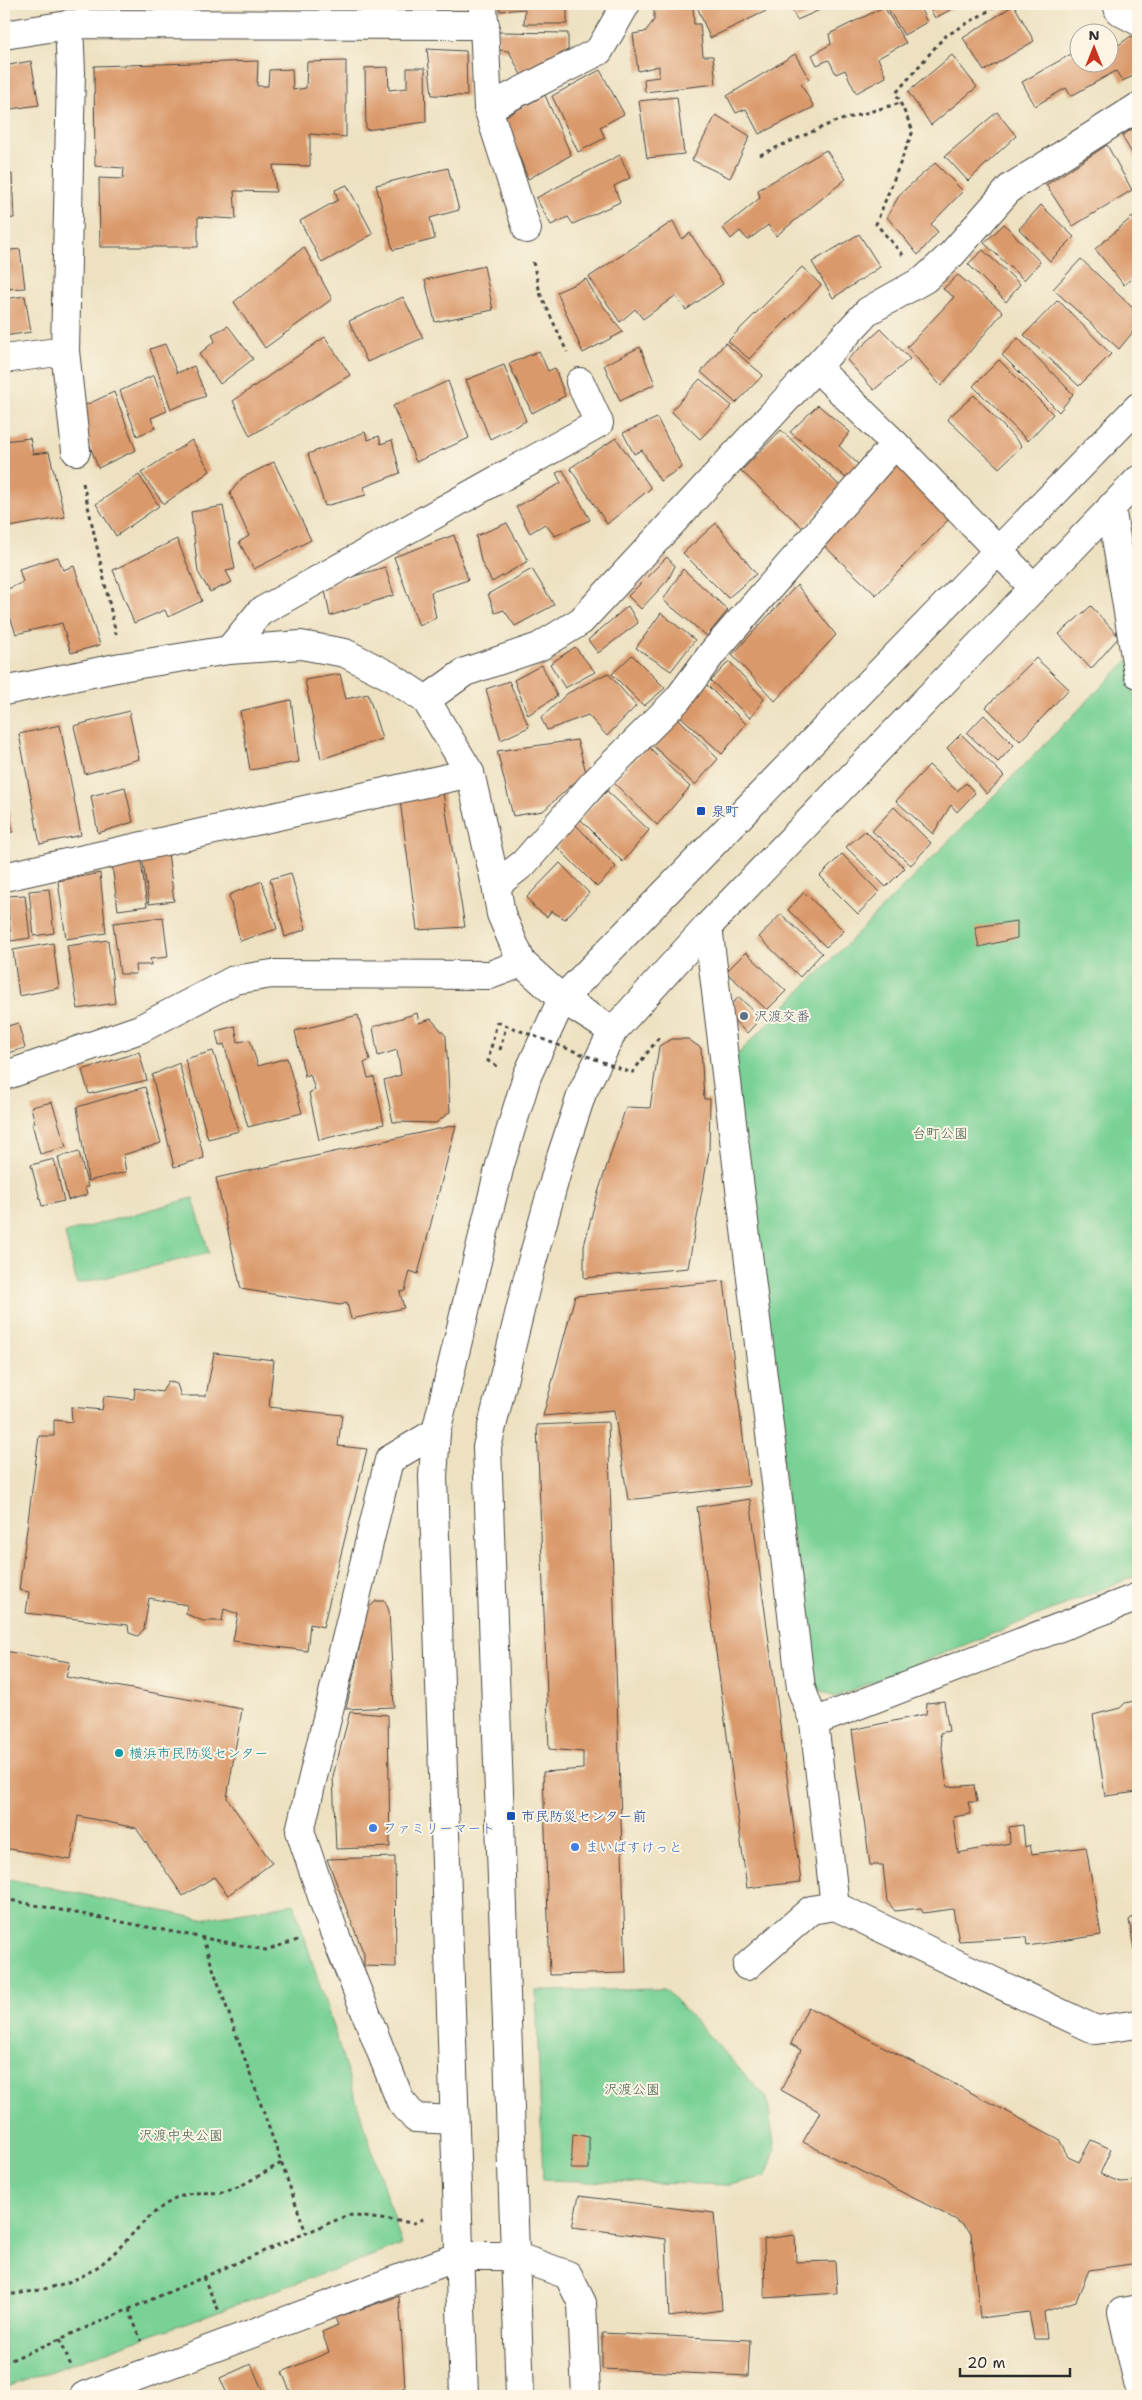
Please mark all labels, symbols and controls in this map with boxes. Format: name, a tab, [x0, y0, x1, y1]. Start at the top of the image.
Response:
north arrow	[1070, 22, 1120, 72]
text: N	[1088, 26, 1100, 44]
place label: 泉町	[711, 802, 739, 820]
marker: 泉町	[695, 805, 707, 817]
place label: 沢渡交番	[754, 1007, 810, 1025]
marker: 沢渡交番	[738, 1010, 750, 1022]
park label: 台町公園	[912, 1124, 968, 1142]
place label: 横浜市民防災センター	[129, 1744, 268, 1762]
marker: 横浜市民防災センター	[113, 1747, 125, 1759]
place label: 市民防災センター前	[521, 1807, 646, 1825]
marker: 市民防災センター前	[505, 1810, 517, 1822]
place label: ファミリーマート	[383, 1819, 495, 1837]
marker: ファミリーマート	[367, 1822, 379, 1834]
place label: まいばすけっと	[585, 1838, 683, 1856]
marker: まいばすけっと	[569, 1841, 581, 1853]
park label: 沢渡公園	[604, 2080, 660, 2098]
park label: 沢渡中央公園	[139, 2126, 223, 2144]
scale bar	[960, 2345, 1070, 2377]
text: 20 m	[967, 2353, 1006, 2373]

